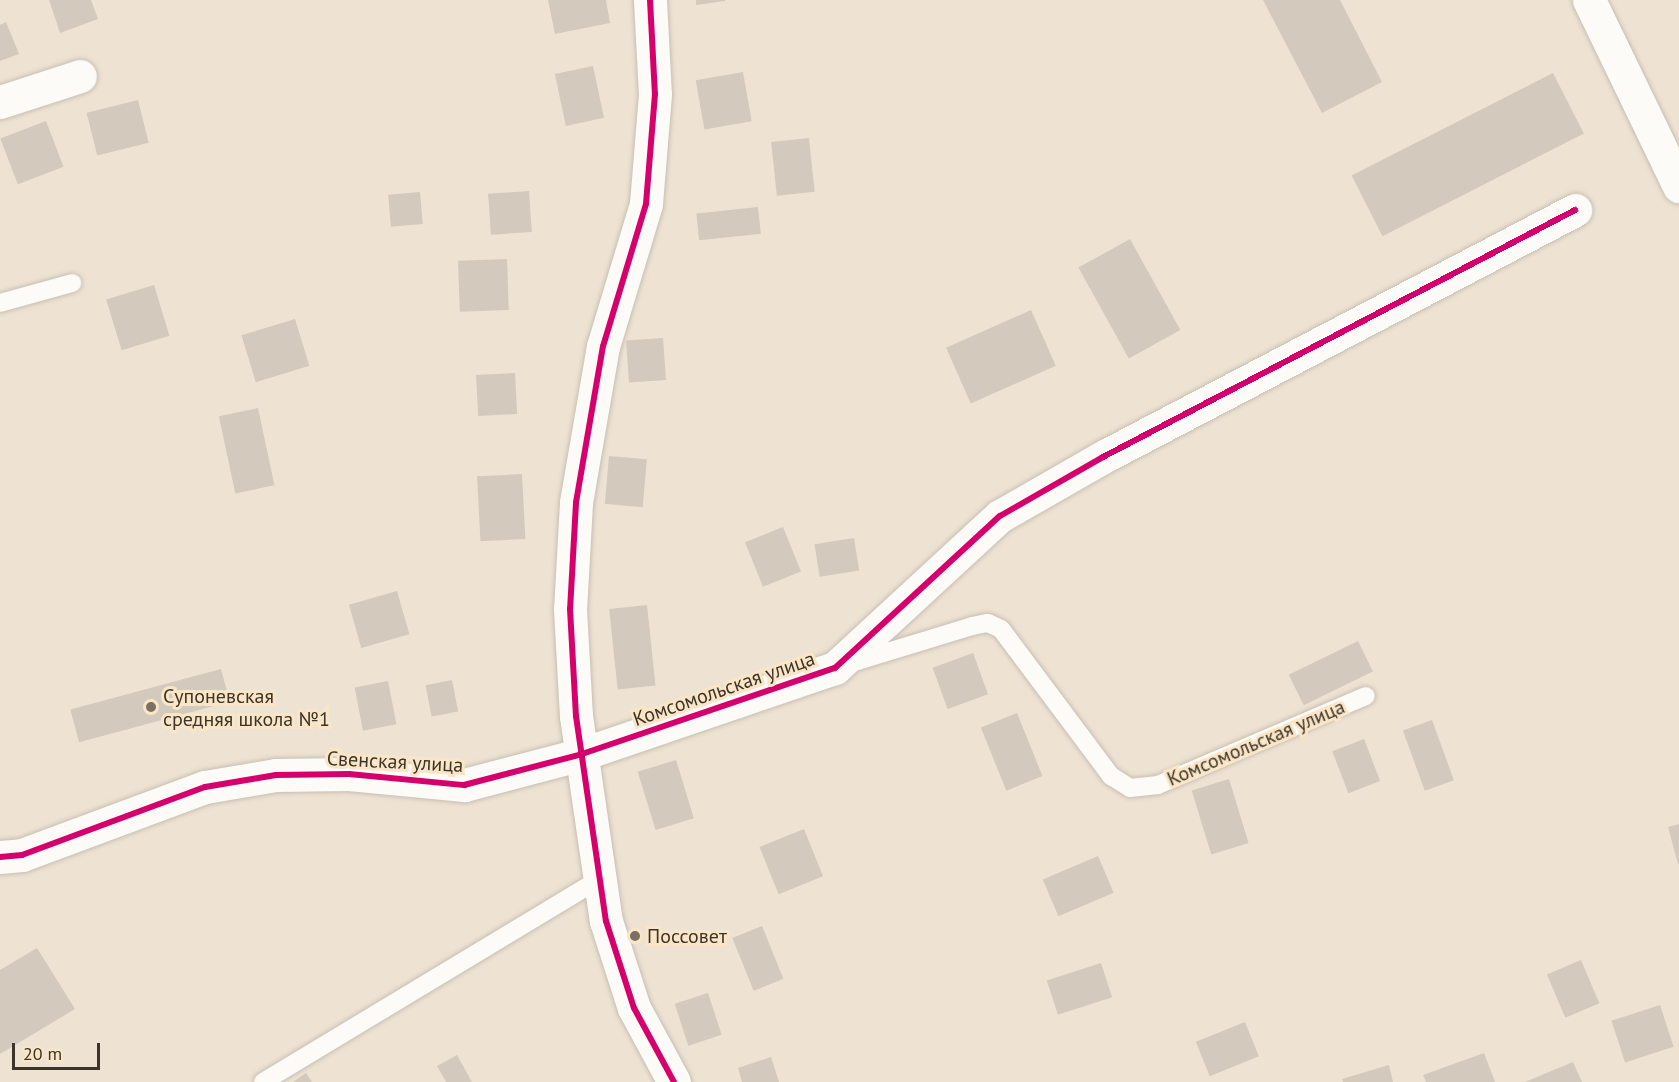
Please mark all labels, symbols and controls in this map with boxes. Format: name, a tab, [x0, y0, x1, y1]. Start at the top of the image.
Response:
street label: Комсомольская улица	[630, 647, 818, 731]
place label: Супоневская средняя школа №1	[163, 684, 330, 731]
street label: Комсомольская улица	[1164, 695, 1348, 791]
marker: Супоневская средняя школа №1	[144, 700, 158, 714]
street label: Свенская улица	[326, 746, 464, 778]
place label: Поссовет	[647, 924, 727, 948]
marker: Поссовет	[628, 929, 642, 943]
scale bar	[15, 1031, 104, 1069]
text: 20 m	[23, 1042, 62, 1065]

